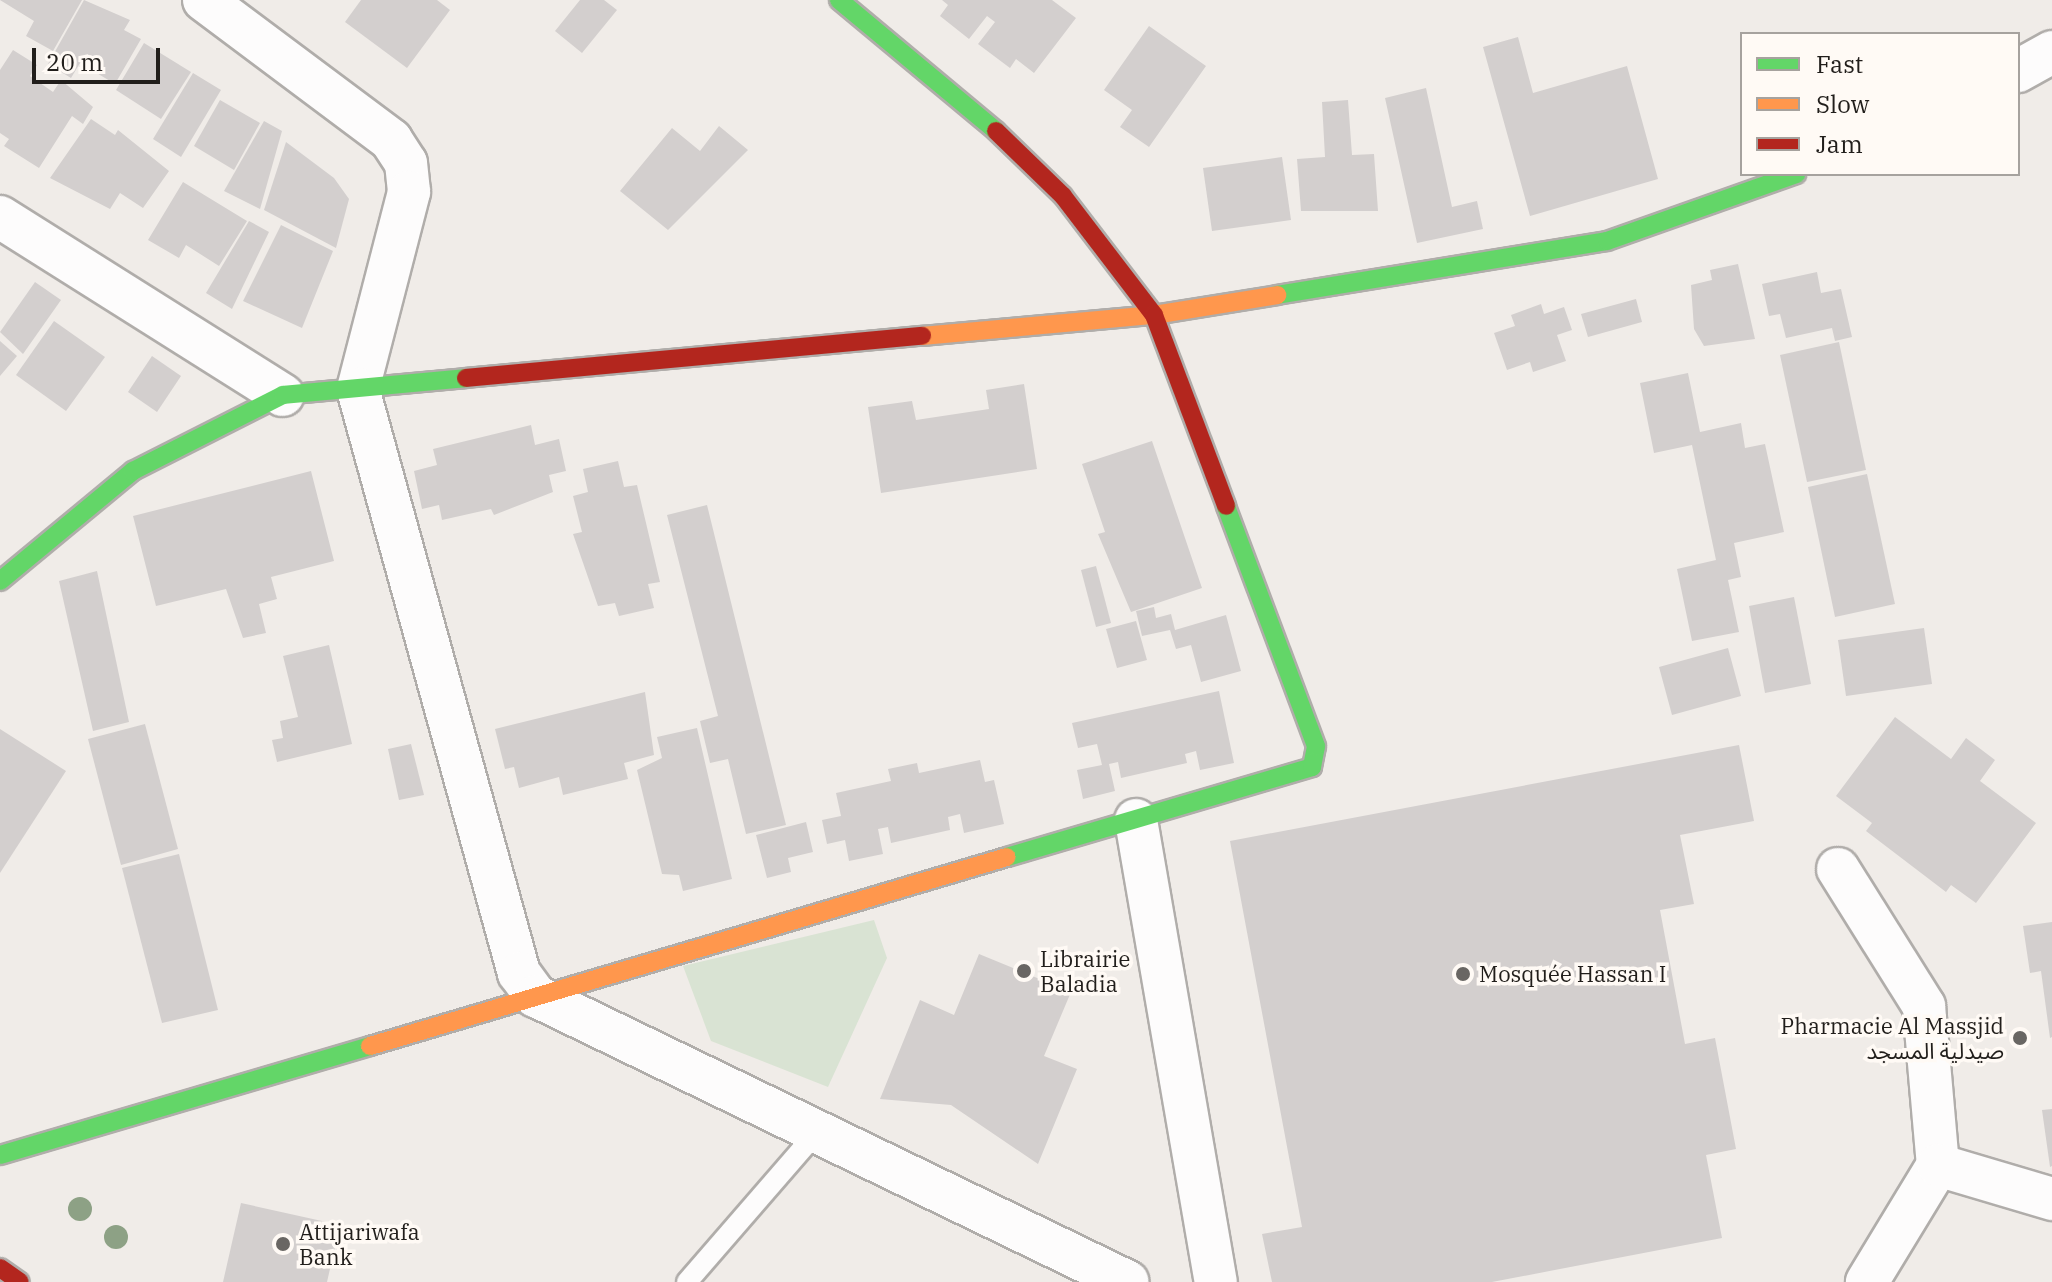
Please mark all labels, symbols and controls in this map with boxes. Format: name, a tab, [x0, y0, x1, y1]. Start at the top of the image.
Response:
scale bar	[36, 32, 164, 82]
legend	[1740, 32, 2020, 176]
text: 20 m	[46, 46, 103, 78]
text: Fast	[1816, 48, 1863, 80]
text: Slow	[1816, 88, 1869, 120]
text: Jam	[1816, 128, 1863, 160]
place label: Librairie Baladia	[1040, 945, 1130, 996]
place label: Mosquée Hassan I	[1479, 961, 1666, 987]
marker: Librairie Baladia	[1015, 962, 1033, 980]
marker: Mosquée Hassan I	[1454, 965, 1472, 983]
place label: Pharmacie Al Massjid صيدلية المسجد	[1781, 1012, 2004, 1064]
marker: Pharmacie Al Massjid صيدلية المسجد	[2011, 1029, 2029, 1047]
place label: Attijariwafa Bank	[299, 1218, 420, 1270]
marker: Attijariwafa Bank	[274, 1235, 292, 1253]

